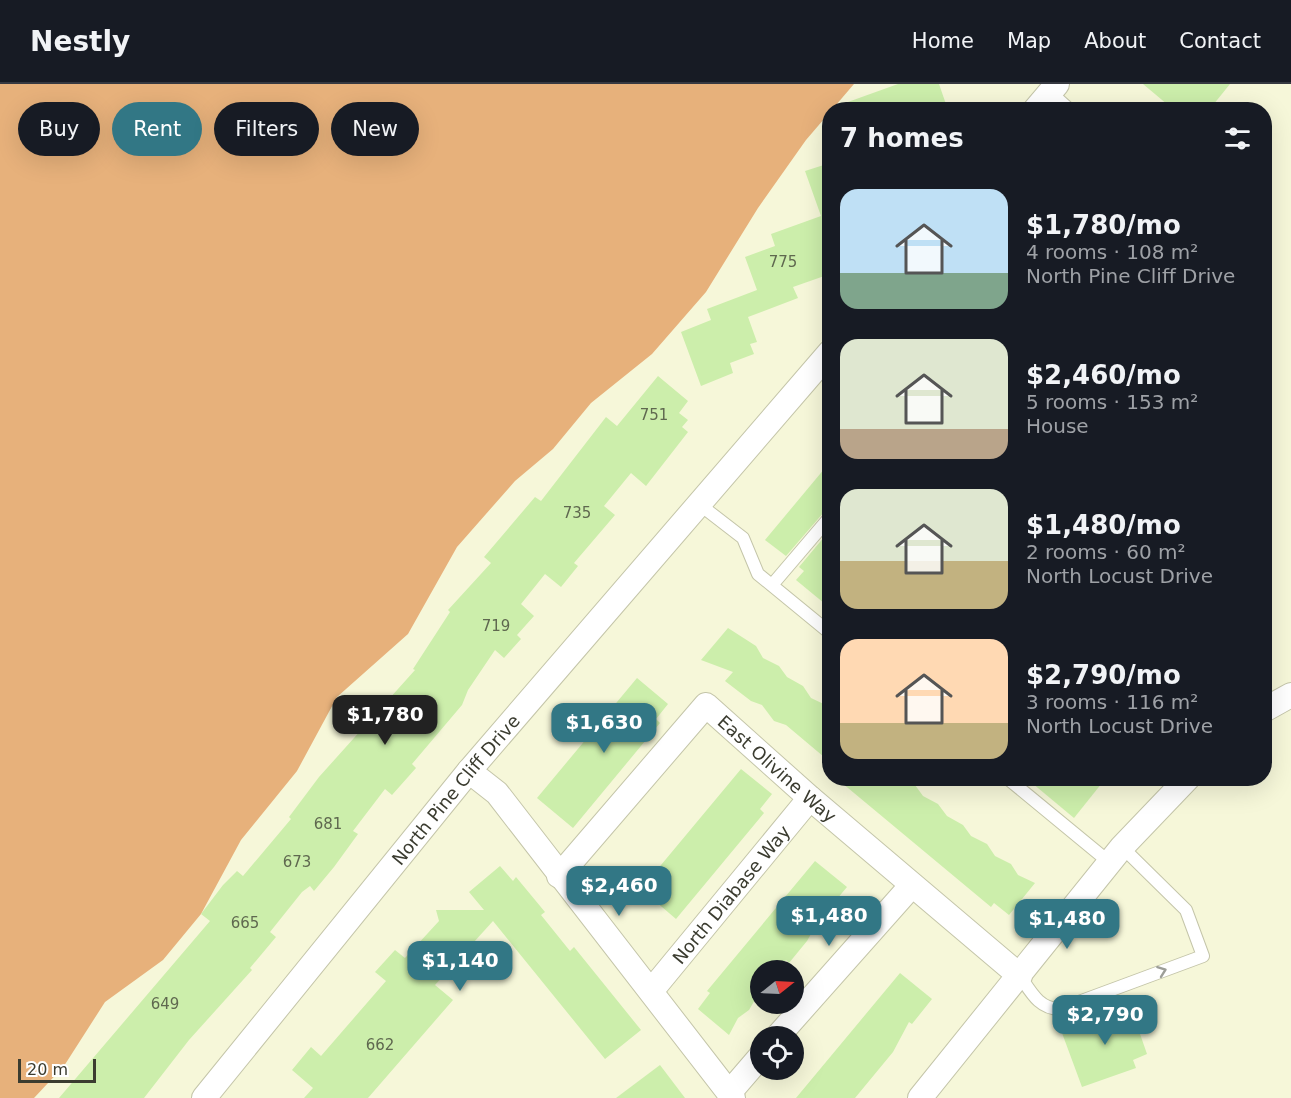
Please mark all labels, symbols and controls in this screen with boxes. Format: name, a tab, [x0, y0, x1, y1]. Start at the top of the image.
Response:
text: Nestly	[30, 25, 130, 58]
text: Home	[912, 29, 974, 53]
text: Map	[1007, 29, 1051, 53]
text: About	[1084, 29, 1146, 53]
text: Contact	[1179, 29, 1261, 53]
chip: Buy	[18, 102, 100, 156]
chip: Rent	[112, 102, 202, 156]
chip: Filters	[214, 102, 319, 156]
chip: New	[331, 102, 419, 156]
icon: filters	[1221, 122, 1254, 155]
text: 7 homes	[840, 123, 964, 153]
text: $1,780/mo	[1026, 210, 1181, 240]
icon: home	[888, 213, 960, 285]
text: 4 rooms · 108 m²	[1026, 240, 1198, 264]
house number: 775	[769, 253, 797, 271]
text: North Pine Cliff Drive	[1026, 264, 1235, 288]
text: $2,460/mo	[1026, 360, 1181, 390]
icon: home	[888, 363, 960, 435]
text: 5 rooms · 153 m²	[1026, 390, 1198, 414]
house number: 751	[640, 406, 668, 424]
text: House	[1026, 414, 1089, 438]
house number: 735	[563, 504, 591, 522]
text: $1,480/mo	[1026, 510, 1181, 540]
icon: home	[888, 513, 960, 585]
text: 2 rooms · 60 m²	[1026, 540, 1186, 564]
text: North Locust Drive	[1026, 564, 1213, 588]
house number: 719	[482, 617, 510, 635]
text: $2,790/mo	[1026, 660, 1181, 690]
icon: home	[888, 663, 960, 735]
text: 3 rooms · 116 m²	[1026, 690, 1198, 714]
pin: $1,780	[336, 695, 434, 746]
text: $1,780	[346, 702, 424, 726]
pin: $1,630	[555, 703, 653, 754]
street label: North Pine Cliff Drive	[387, 710, 524, 869]
text: $1,630	[565, 710, 643, 734]
street label: East Olivine Way	[714, 710, 841, 827]
text: North Locust Drive	[1026, 714, 1213, 738]
house number: 681	[314, 815, 342, 833]
street label: North Diabase Way	[668, 821, 794, 968]
house number: 673	[283, 853, 311, 871]
pin: $2,460	[570, 866, 668, 917]
text: $2,460	[580, 873, 658, 897]
pin: $1,480	[780, 896, 878, 947]
pin: $1,480	[1018, 899, 1116, 950]
text: $1,480	[790, 903, 868, 927]
text: $1,480	[1028, 906, 1106, 930]
house number: 665	[231, 914, 259, 932]
pin: $1,140	[411, 941, 509, 992]
text: $1,140	[421, 948, 499, 972]
north arrow	[750, 960, 804, 1014]
map controls	[750, 960, 804, 1080]
one-way arrow	[1156, 966, 1166, 979]
house number: 649	[151, 995, 179, 1013]
pin: $2,790	[1056, 995, 1154, 1046]
text: $2,790	[1066, 1002, 1144, 1026]
button: locate	[750, 1026, 804, 1080]
house number: 662	[366, 1036, 394, 1054]
scale bar	[18, 1056, 96, 1084]
text: 20 m	[27, 1060, 68, 1079]

